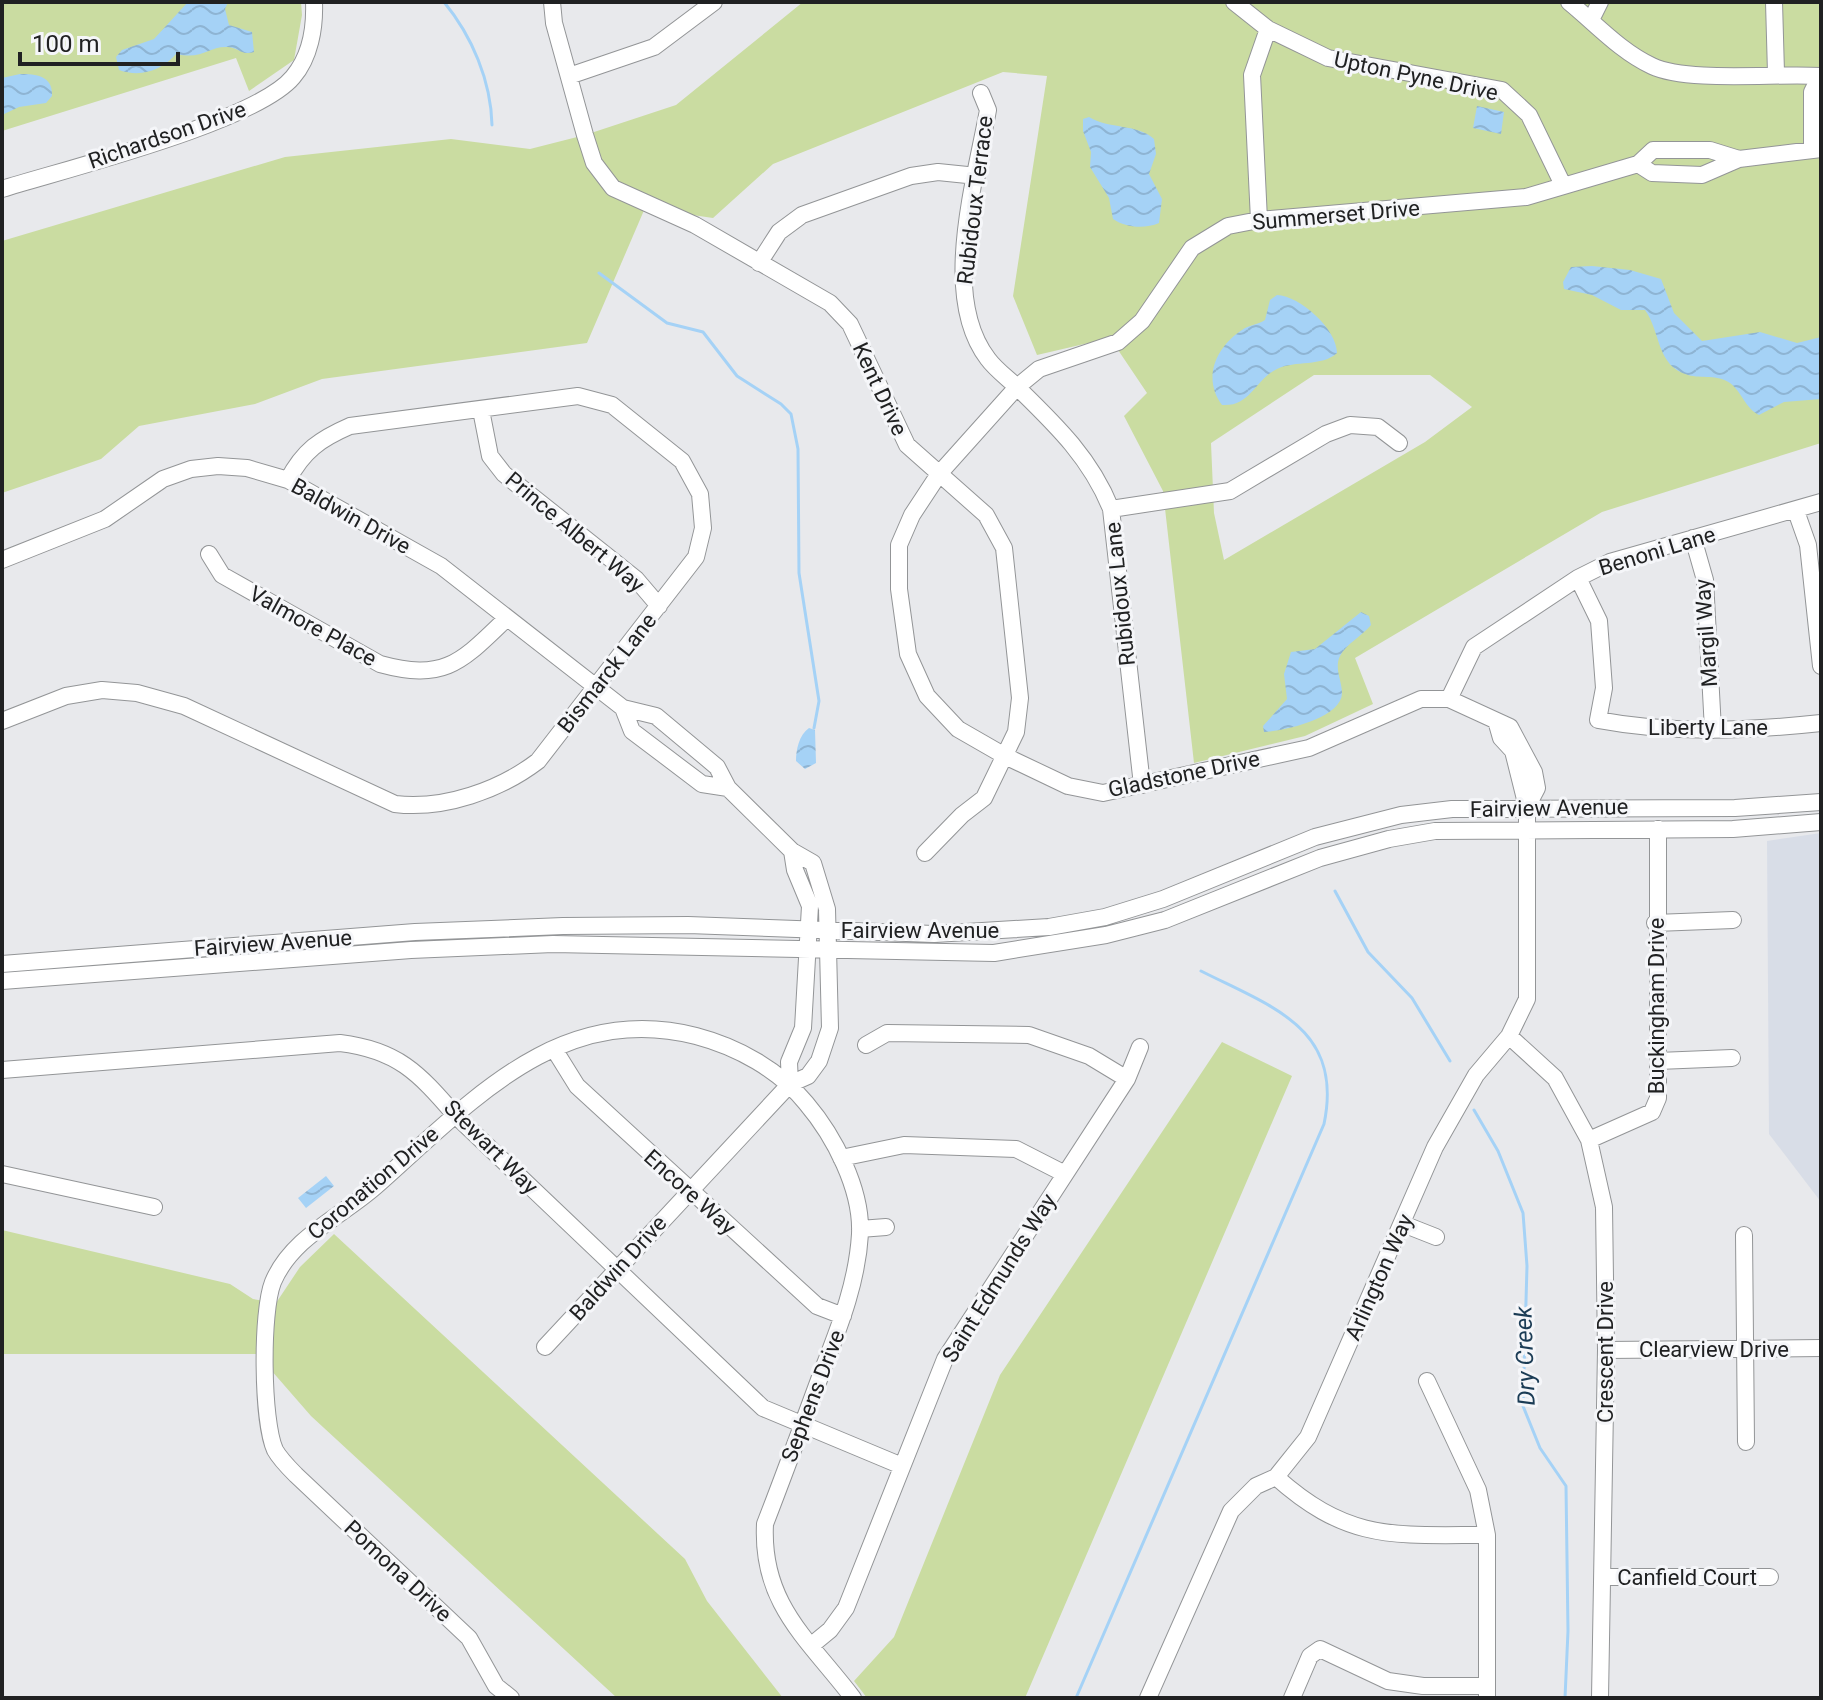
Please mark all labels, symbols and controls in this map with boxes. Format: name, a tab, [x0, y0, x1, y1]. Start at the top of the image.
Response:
scale bar	[20, 16, 178, 66]
text: 100 m	[32, 30, 99, 58]
street label: Upton Pyne Drive	[1332, 46, 1500, 106]
street label: Richardson Drive	[85, 96, 249, 174]
street label: Rubidoux Terrace	[952, 114, 998, 286]
street label: Summerset Drive	[1251, 195, 1421, 235]
street label: Kent Drive	[848, 339, 912, 439]
street label: Prince Albert Way	[501, 467, 650, 598]
street label: Baldwin Drive	[287, 473, 415, 559]
street label: Rubidoux Lane	[1100, 521, 1140, 667]
street label: Benoni Lane	[1596, 521, 1718, 581]
street label: Margil Way	[1690, 578, 1722, 688]
street label: Valmore Place	[245, 581, 381, 671]
street label: Bismarck Lane	[553, 608, 661, 738]
street label: Liberty Lane	[1648, 715, 1768, 740]
street label: Gladstone Drive	[1106, 746, 1262, 802]
street label: Fairview Avenue	[1470, 794, 1628, 822]
street label: Fairview Avenue	[841, 918, 999, 943]
street label: Buckingham Drive	[1644, 918, 1669, 1094]
street label: Fairview Avenue	[193, 925, 353, 961]
street label: Stewart Way	[439, 1095, 544, 1200]
street label: Coronation Drive	[303, 1121, 443, 1245]
street label: Encore Way	[639, 1144, 741, 1240]
street label: Saint Edmunds Way	[937, 1189, 1061, 1367]
street label: Arlington Way	[1340, 1209, 1418, 1344]
street label: Baldwin Drive	[564, 1210, 672, 1326]
street label: Crescent Drive	[1593, 1281, 1618, 1423]
water label: Dry Creek	[1509, 1305, 1541, 1406]
street label: Sephens Drive	[776, 1327, 850, 1465]
street label: Clearview Drive	[1639, 1337, 1789, 1362]
street label: Pomona Drive	[339, 1515, 457, 1627]
street label: Canfield Court	[1617, 1565, 1757, 1590]

